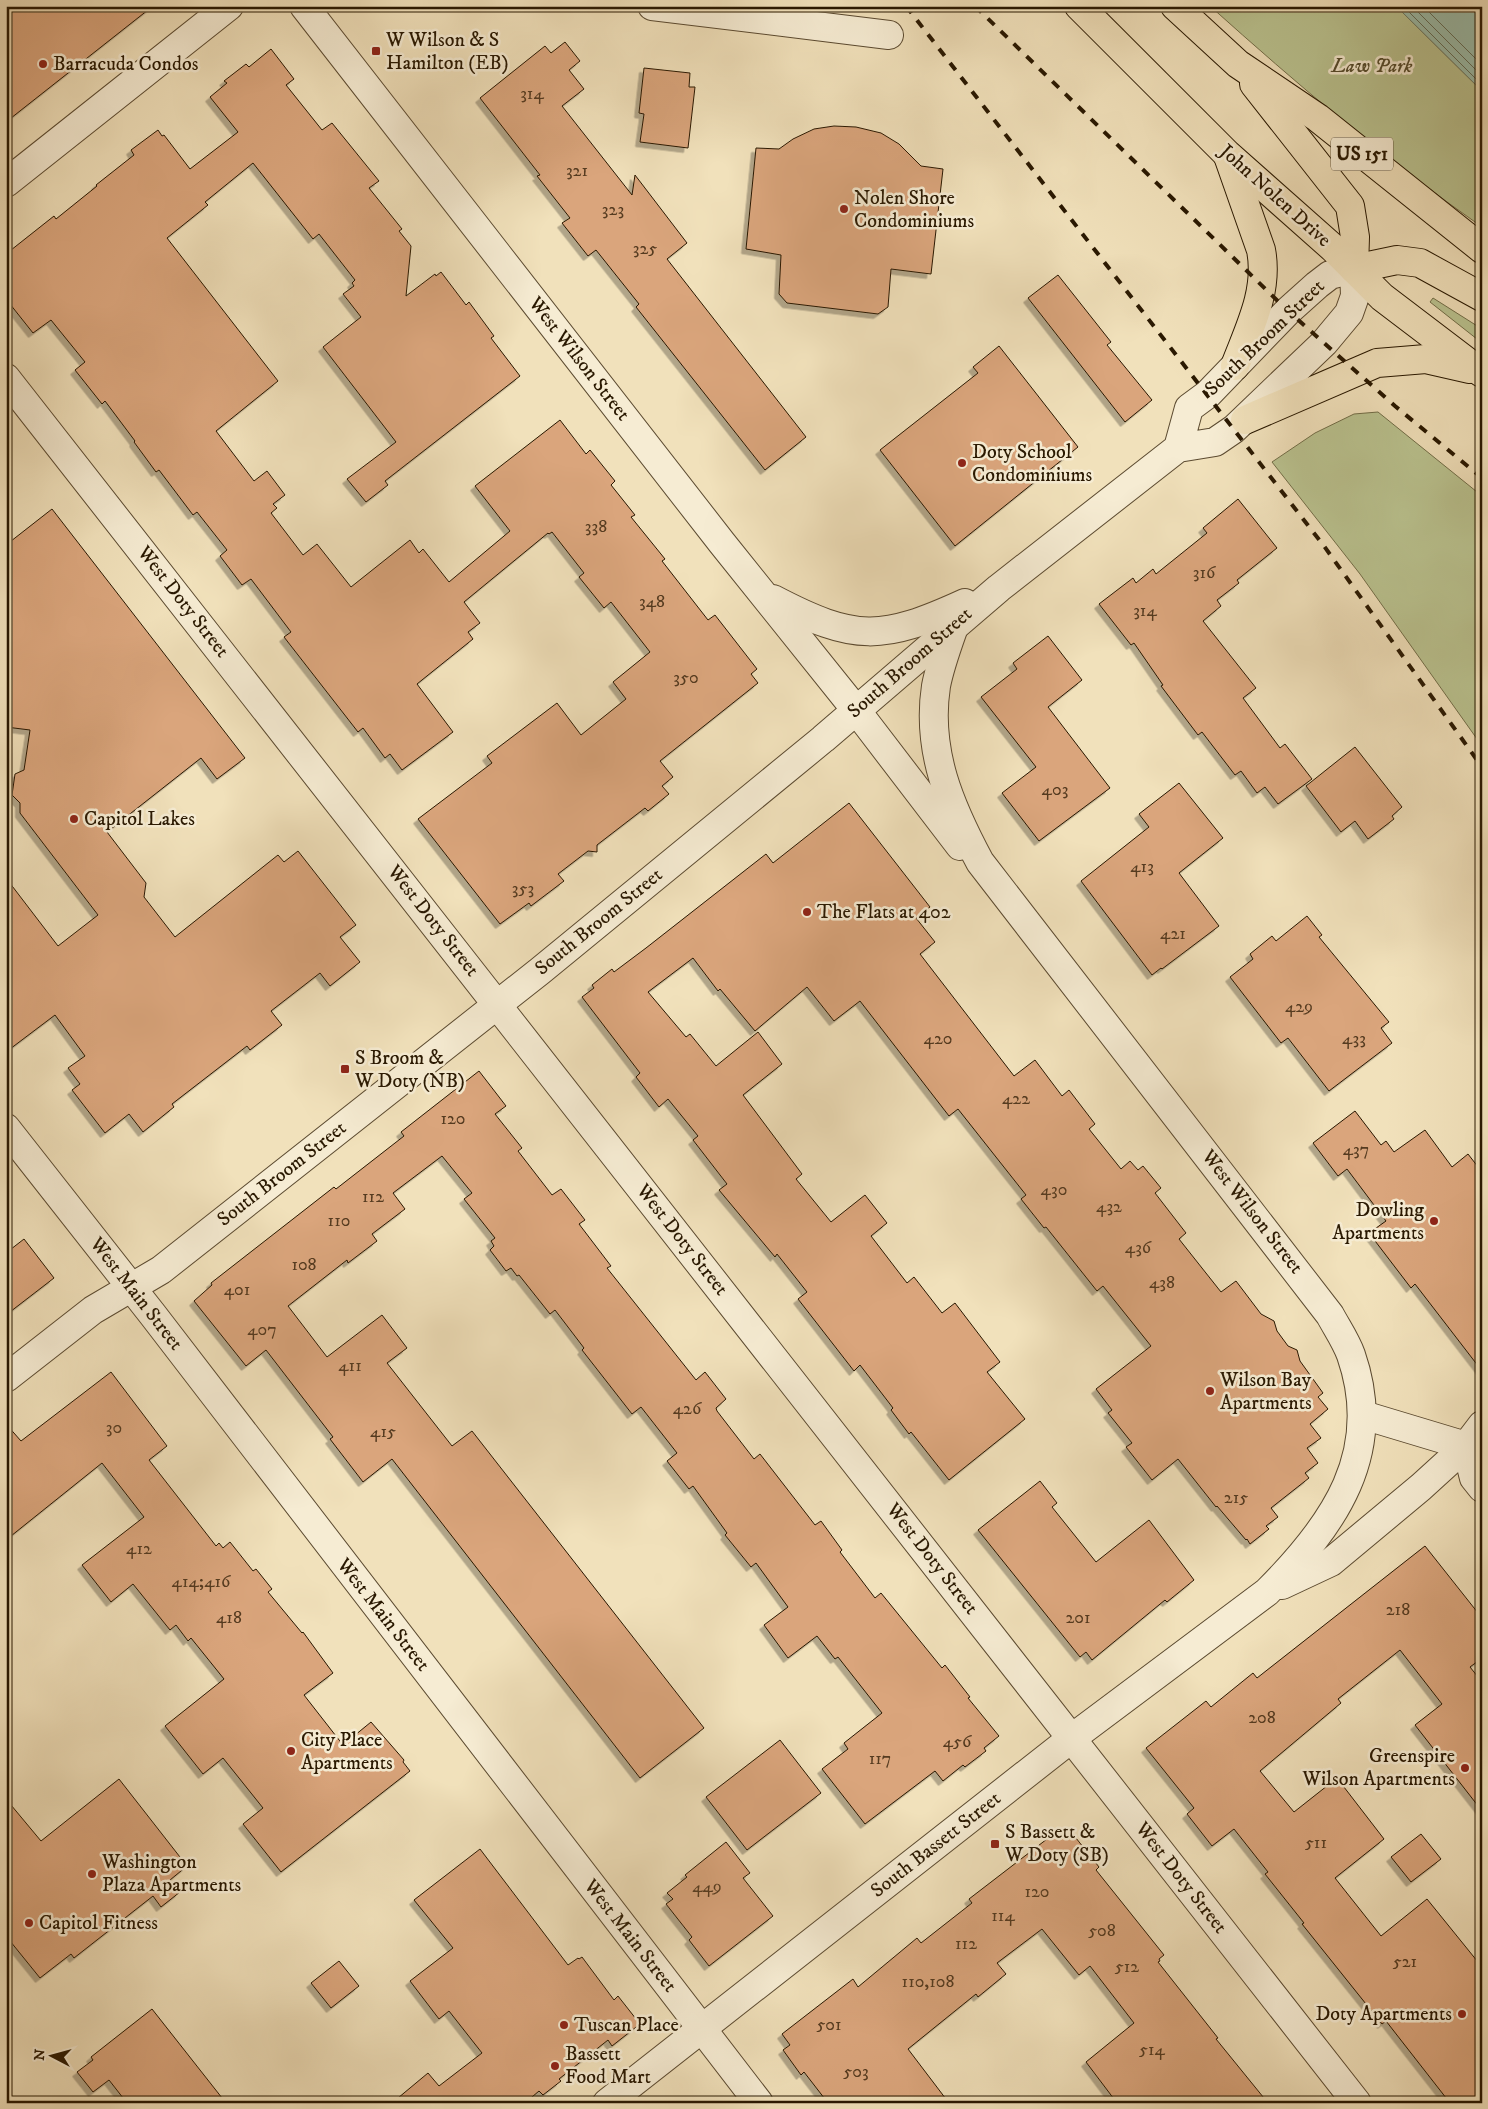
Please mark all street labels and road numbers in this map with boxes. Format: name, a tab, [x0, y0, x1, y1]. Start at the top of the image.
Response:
street label: John Nolen Drive	[1213, 138, 1336, 253]
road number: US 151	[1331, 138, 1393, 170]
street label: South Broom Street	[1200, 274, 1330, 402]
street label: West Wilson Street	[522, 291, 635, 426]
street label: West Doty Street	[131, 540, 234, 663]
street label: South Broom Street	[843, 602, 977, 724]
street label: West Doty Street	[381, 859, 484, 982]
street label: South Broom Street	[530, 863, 668, 981]
street label: South Broom Street	[212, 1116, 352, 1232]
street label: West Wilson Street	[1195, 1144, 1308, 1279]
street label: West Doty Street	[630, 1178, 733, 1301]
street label: West Main Street	[83, 1232, 188, 1356]
street label: West Doty Street	[880, 1497, 983, 1620]
street label: West Main Street	[330, 1553, 435, 1677]
street label: South Bassett Street	[866, 1786, 1006, 1904]
street label: West Doty Street	[1129, 1816, 1232, 1939]
street label: West Main Street	[577, 1874, 682, 1998]

